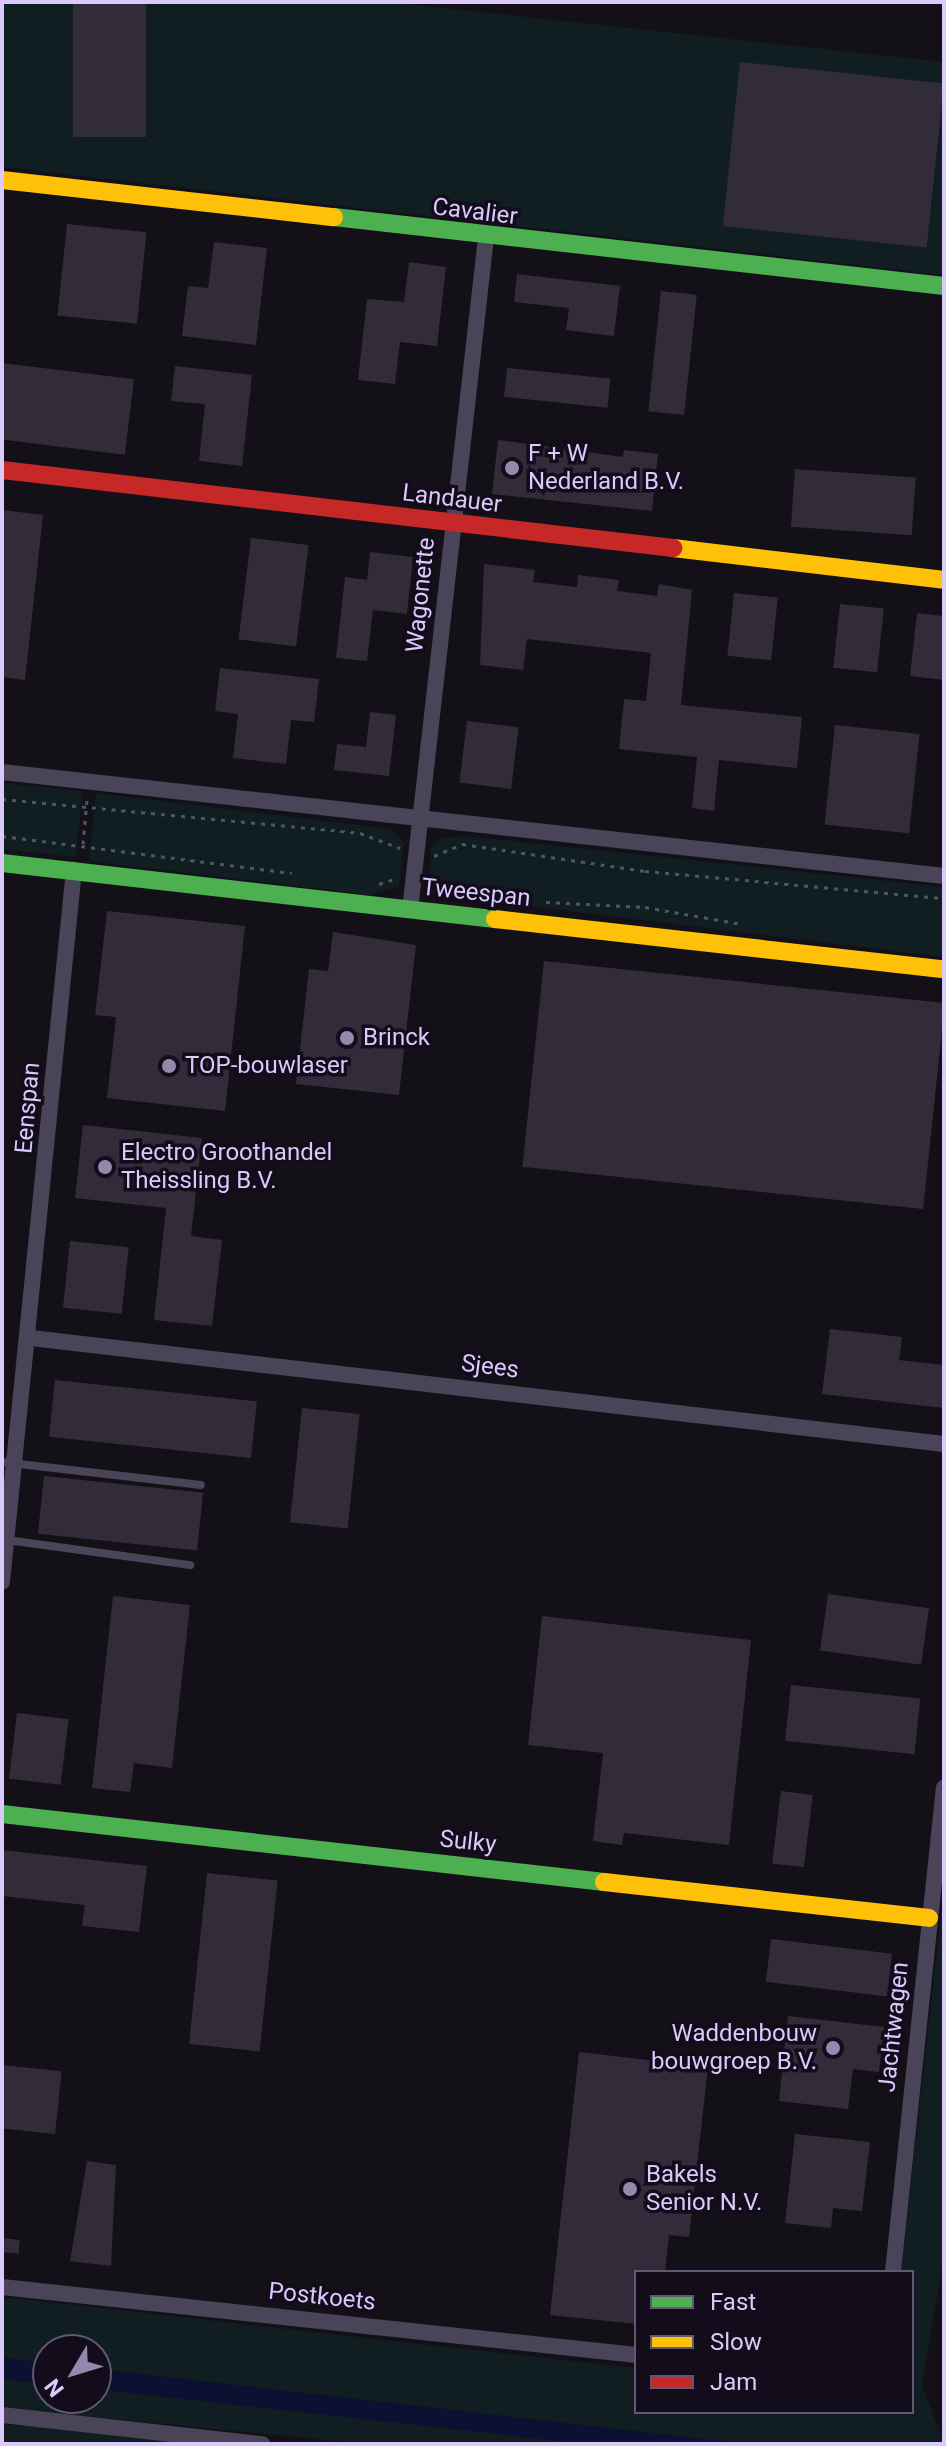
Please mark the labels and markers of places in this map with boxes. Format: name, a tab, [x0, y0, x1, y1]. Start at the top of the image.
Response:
place label: F + W Nederland B.V.	[528, 440, 684, 496]
marker: F + W Nederland B.V.	[503, 459, 521, 477]
place label: Brinck	[363, 1024, 430, 1052]
marker: Brinck	[338, 1029, 356, 1047]
place label: TOP-bouwlaser	[185, 1052, 348, 1080]
marker: TOP-bouwlaser	[160, 1057, 178, 1075]
place label: Electro Groothandel Theissling B.V.	[121, 1139, 332, 1195]
marker: Electro Groothandel Theissling B.V.	[96, 1158, 114, 1176]
place label: Waddenbouw bouwgroep B.V.	[651, 2020, 817, 2076]
marker: Waddenbouw bouwgroep B.V.	[824, 2039, 842, 2057]
place label: Bakels Senior N.V.	[646, 2161, 762, 2217]
marker: Bakels Senior N.V.	[621, 2180, 639, 2198]

